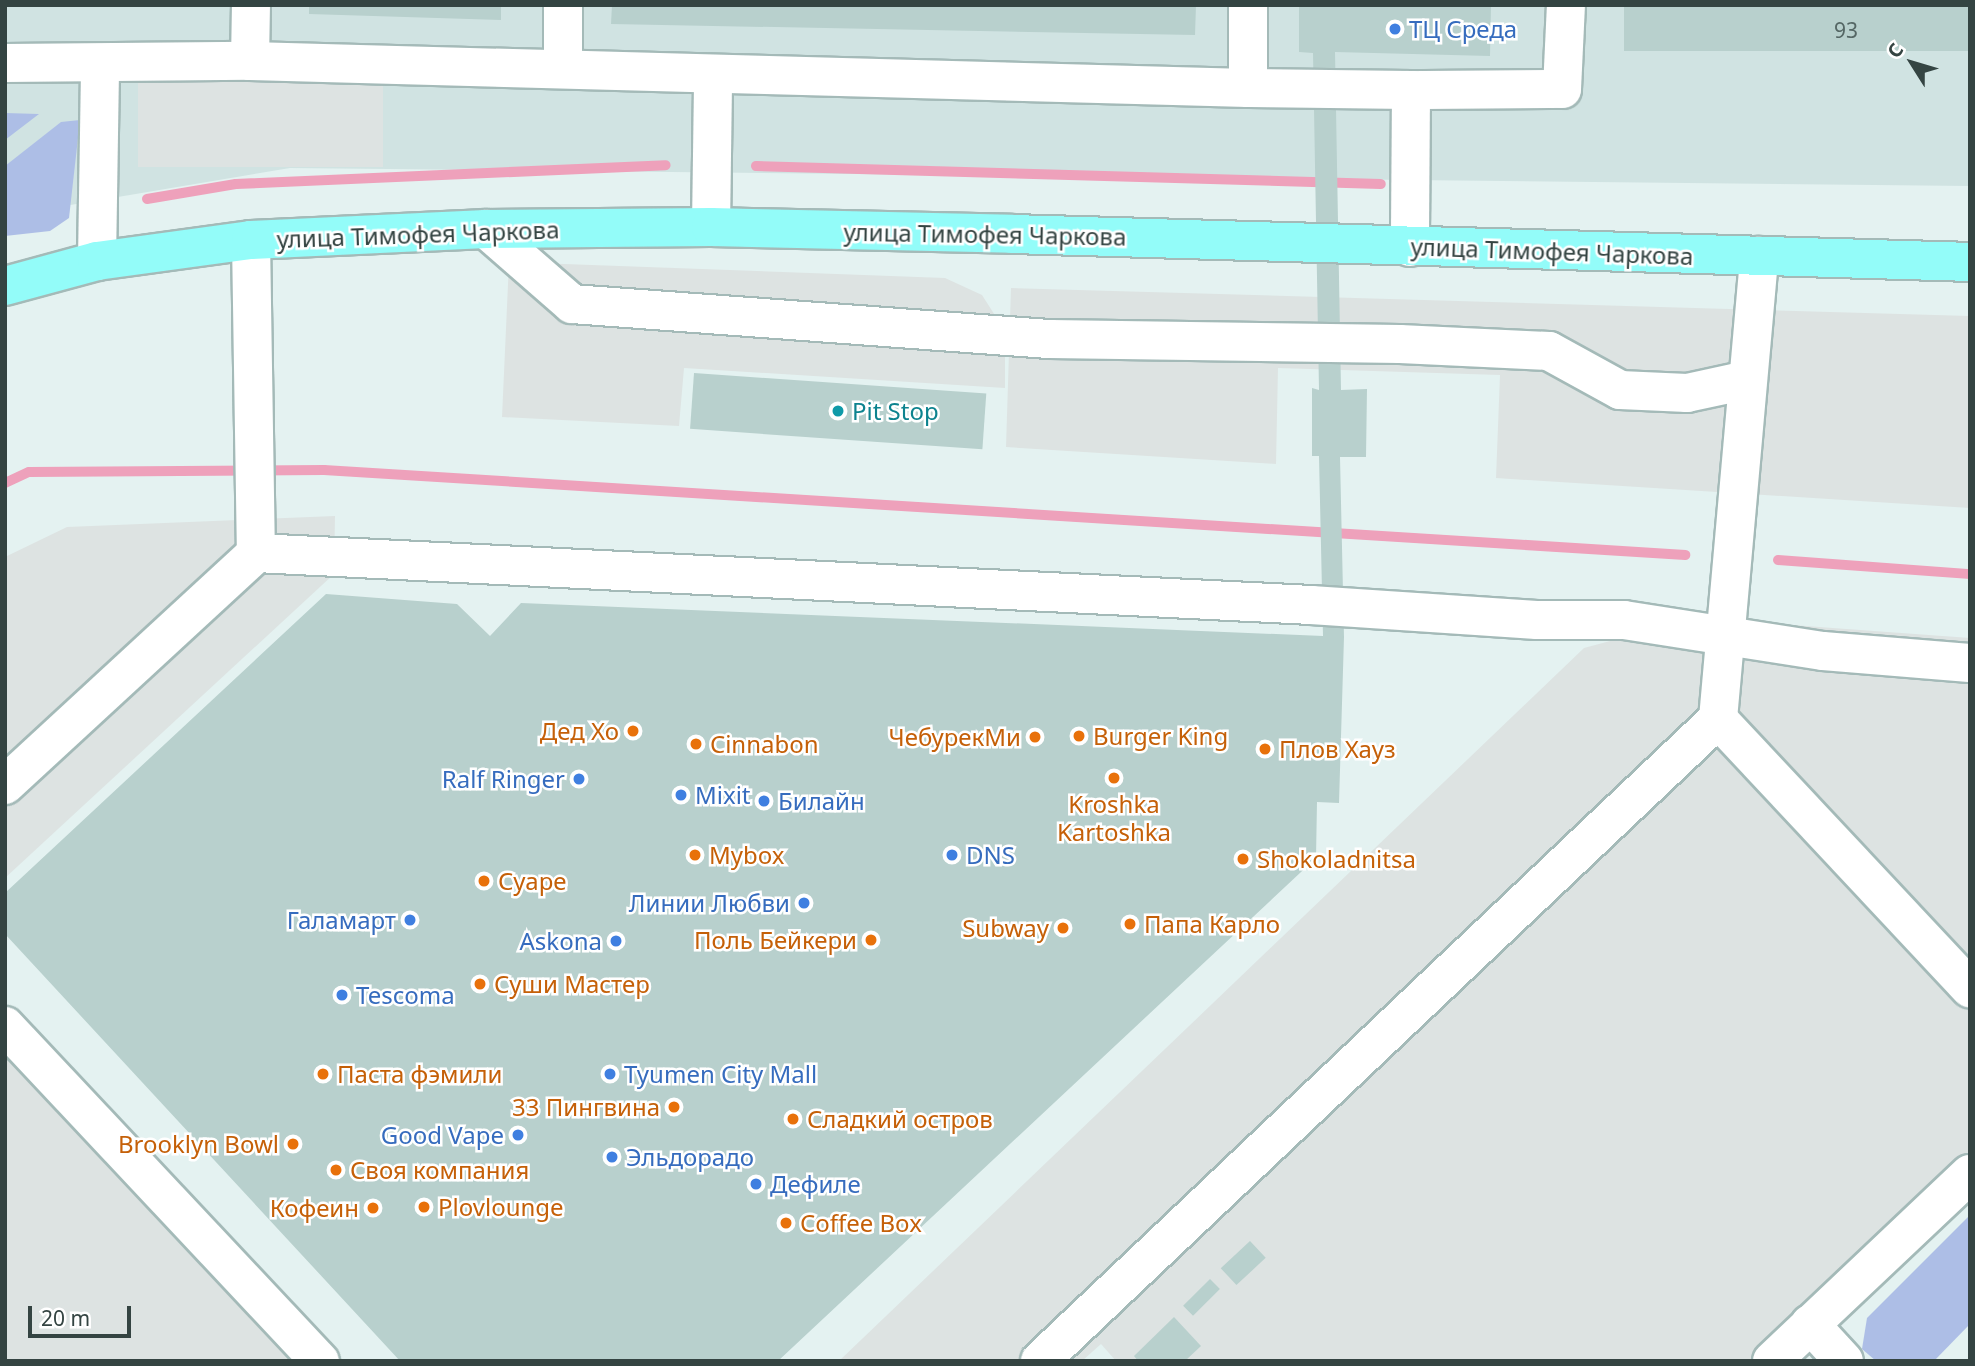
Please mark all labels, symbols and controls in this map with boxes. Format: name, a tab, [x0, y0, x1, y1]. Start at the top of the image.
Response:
place label: ТЦ Среда	[1409, 15, 1517, 43]
house number: 93	[1834, 17, 1858, 43]
marker: ТЦ Среда	[1387, 21, 1403, 37]
north arrow	[1877, 28, 1947, 98]
text: С	[1881, 38, 1909, 63]
street label: улица Тимофея Чаркова	[276, 215, 560, 253]
street label: улица Тимофея Чаркова	[843, 217, 1127, 251]
street label: улица Тимофея Чаркова	[1410, 232, 1694, 270]
place label: Pit Stop	[852, 397, 939, 425]
marker: Pit Stop	[830, 403, 846, 419]
place label: Дед Хо	[540, 717, 619, 745]
place label: Burger King	[1093, 722, 1228, 750]
marker: Дед Хо	[625, 723, 641, 739]
place label: ЧебурекМи	[889, 723, 1021, 751]
marker: Burger King	[1071, 728, 1087, 744]
marker: ЧебурекМи	[1027, 729, 1043, 745]
place label: Cinnabon	[710, 730, 819, 758]
place label: Плов Хауз	[1279, 735, 1396, 763]
marker: Cinnabon	[688, 736, 704, 752]
marker: Плов Хауз	[1257, 741, 1273, 757]
place label: Ralf Ringer	[442, 765, 565, 793]
marker: Kroshka Kartoshka	[1106, 770, 1122, 786]
marker: Ralf Ringer	[571, 771, 587, 787]
place label: Mixit	[695, 781, 751, 809]
marker: Mixit	[673, 787, 689, 803]
place label: Билайн	[778, 787, 865, 815]
place label: Kroshka Kartoshka	[1057, 790, 1171, 846]
marker: Билайн	[756, 793, 772, 809]
place label: Mybox	[709, 841, 785, 869]
place label: DNS	[966, 841, 1015, 869]
place label: Shokoladnitsa	[1257, 845, 1416, 873]
marker: Mybox	[687, 847, 703, 863]
marker: DNS	[944, 847, 960, 863]
marker: Shokoladnitsa	[1235, 851, 1251, 867]
place label: Суаре	[498, 867, 566, 895]
marker: Суаре	[476, 873, 492, 889]
place label: Линии Любви	[629, 889, 790, 917]
marker: Линии Любви	[796, 895, 812, 911]
place label: Галамарт	[287, 906, 396, 934]
place label: Папа Карло	[1144, 910, 1280, 938]
marker: Галамарт	[402, 912, 418, 928]
place label: Subway	[962, 914, 1049, 942]
marker: Папа Карло	[1122, 916, 1138, 932]
marker: Subway	[1055, 920, 1071, 936]
place label: Поль Бейкери	[694, 926, 857, 954]
place label: Askona	[520, 927, 602, 955]
marker: Поль Бейкери	[863, 932, 879, 948]
marker: Askona	[608, 933, 624, 949]
place label: Суши Мастер	[494, 970, 650, 998]
marker: Суши Мастер	[472, 976, 488, 992]
place label: Tescoma	[356, 981, 455, 1009]
marker: Tescoma	[334, 987, 350, 1003]
place label: Паста фэмили	[337, 1060, 502, 1088]
place label: Tyumen City Mall	[624, 1060, 817, 1088]
marker: Паста фэмили	[315, 1066, 331, 1082]
marker: Tyumen City Mall	[602, 1066, 618, 1082]
place label: 33 Пингвина	[512, 1093, 660, 1121]
marker: 33 Пингвина	[666, 1099, 682, 1115]
place label: Сладкий остров	[807, 1105, 993, 1133]
marker: Сладкий остров	[785, 1111, 801, 1127]
place label: Good Vape	[381, 1121, 504, 1149]
marker: Good Vape	[510, 1127, 526, 1143]
place label: Brooklyn Bowl	[118, 1130, 279, 1158]
marker: Brooklyn Bowl	[285, 1136, 301, 1152]
place label: Эльдорадо	[626, 1143, 754, 1171]
marker: Эльдорадо	[604, 1149, 620, 1165]
place label: Своя компания	[350, 1156, 529, 1184]
marker: Своя компания	[328, 1162, 344, 1178]
place label: Дефиле	[770, 1170, 861, 1198]
marker: Дефиле	[748, 1176, 764, 1192]
place label: Plovlounge	[438, 1193, 564, 1221]
place label: Кофеин	[270, 1194, 359, 1222]
marker: Plovlounge	[416, 1199, 432, 1215]
marker: Кофеин	[365, 1200, 381, 1216]
place label: Coffee Box	[800, 1209, 922, 1237]
marker: Coffee Box	[778, 1215, 794, 1231]
scale bar	[32, 1292, 135, 1336]
text: 20 m	[41, 1304, 90, 1332]

